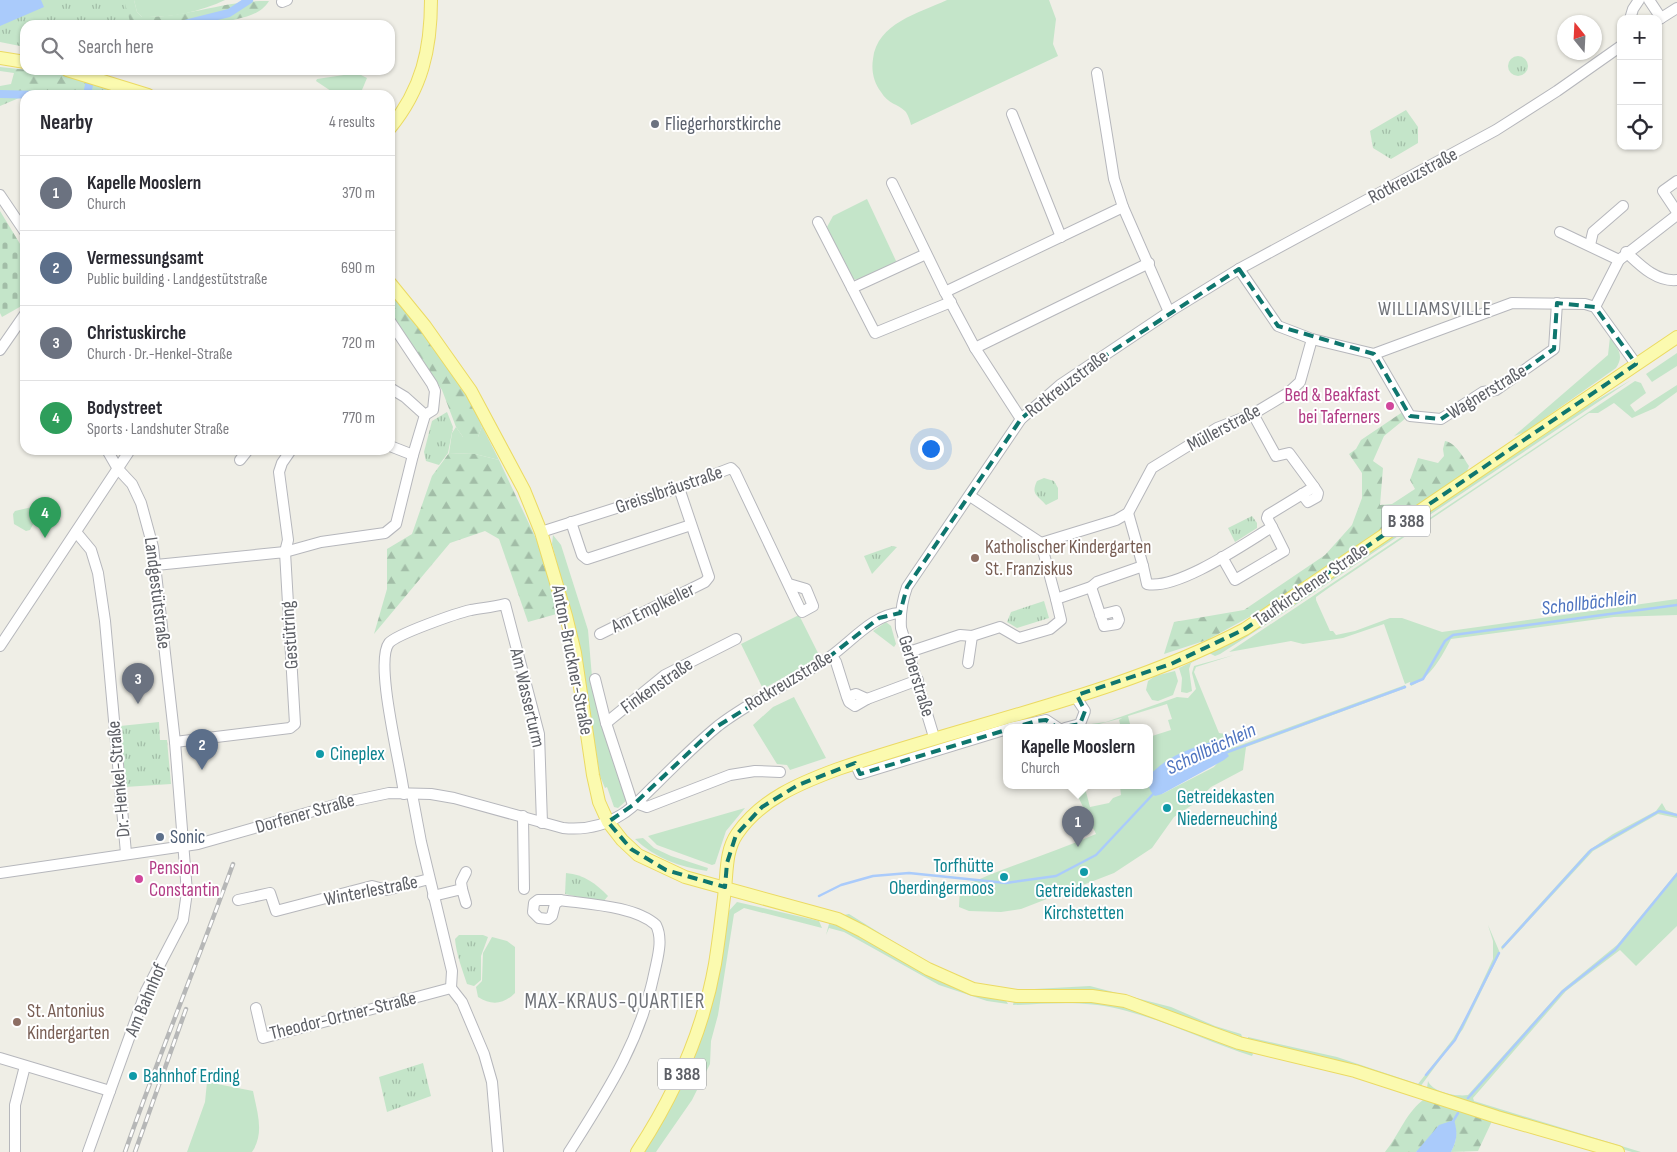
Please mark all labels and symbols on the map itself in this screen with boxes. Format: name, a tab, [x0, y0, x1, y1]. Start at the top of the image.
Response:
north arrow	[1557, 15, 1602, 60]
place label: Fliegerhorstkirche	[665, 113, 781, 136]
marker: Fliegerhorstkirche	[649, 118, 661, 130]
street label: Rotkreuzstraße	[1364, 143, 1462, 209]
district label: WILLIAMSVILLE	[1378, 297, 1492, 321]
street label: Rotkreuzstraße	[1021, 345, 1113, 423]
street label: Wagnerstraße	[1443, 359, 1531, 425]
place label: Bed & Beakfast bei Taferners	[1284, 384, 1380, 429]
street label: Müllerstraße	[1183, 399, 1265, 457]
marker: Bed & Beakfast bei Taferners	[1384, 400, 1396, 412]
your location	[918, 436, 944, 462]
street label: Greisslbräustraße	[612, 461, 726, 519]
pin: 4	[29, 497, 61, 538]
road number: B 388	[1382, 506, 1430, 536]
street label: Landgestütstraße	[139, 536, 175, 650]
place label: Katholischer Kindergarten St. Franziskus	[985, 536, 1151, 581]
street label: Taufkirchener Straße	[1250, 538, 1372, 632]
marker: Katholischer Kindergarten St. Franziskus	[969, 552, 981, 564]
street label: Am Emplkeller	[607, 578, 699, 638]
street label: Anton-Bruckner-Straße	[546, 582, 598, 737]
water label: Schollbächlein	[1540, 585, 1638, 621]
street label: Gestütring	[276, 600, 304, 670]
street label: Gerberstraße	[893, 632, 939, 720]
street label: Am Wasserturm	[504, 645, 550, 750]
street label: Rotkreuzstraße	[741, 646, 837, 716]
street label: Finkenstraße	[617, 653, 697, 719]
pin: 3	[122, 663, 154, 704]
water label: Schollbächlein	[1162, 718, 1260, 780]
street label: Dr.-Henkel-Straße	[102, 720, 136, 838]
pin: 2	[186, 729, 218, 770]
place label: Cineplex	[330, 743, 385, 766]
marker: Cineplex	[314, 748, 326, 760]
place label: Getreidekasten Niederneuching	[1177, 786, 1278, 831]
street label: Dorfener Straße	[253, 789, 357, 839]
marker: Getreidekasten Niederneuching	[1161, 802, 1173, 814]
pin: 1	[1062, 806, 1094, 847]
place label: Sonic	[170, 826, 205, 849]
marker: Sonic	[154, 831, 166, 843]
place label: Torfhütte Oberdingermoos	[889, 855, 994, 900]
place label: Pension Constantin	[149, 857, 220, 902]
marker: Getreidekasten Kirchstetten	[1078, 866, 1090, 878]
street label: Winterlestraße	[322, 871, 420, 911]
marker: Torfhütte Oberdingermoos	[998, 871, 1010, 883]
marker: Pension Constantin	[133, 873, 145, 885]
place label: Getreidekasten Kirchstetten	[1035, 880, 1133, 925]
street label: Am Bahnhof	[120, 959, 172, 1041]
street label: Theodor-Ortner-Straße	[267, 987, 419, 1045]
district label: MAX-KRAUS-QUARTIER	[525, 989, 705, 1014]
place label: St. Antonius Kindergarten	[27, 1000, 110, 1045]
marker: St. Antonius Kindergarten	[11, 1016, 23, 1028]
road number: B 388	[658, 1058, 706, 1090]
place label: Bahnhof Erding	[143, 1065, 240, 1088]
marker: Bahnhof Erding	[127, 1070, 139, 1082]

